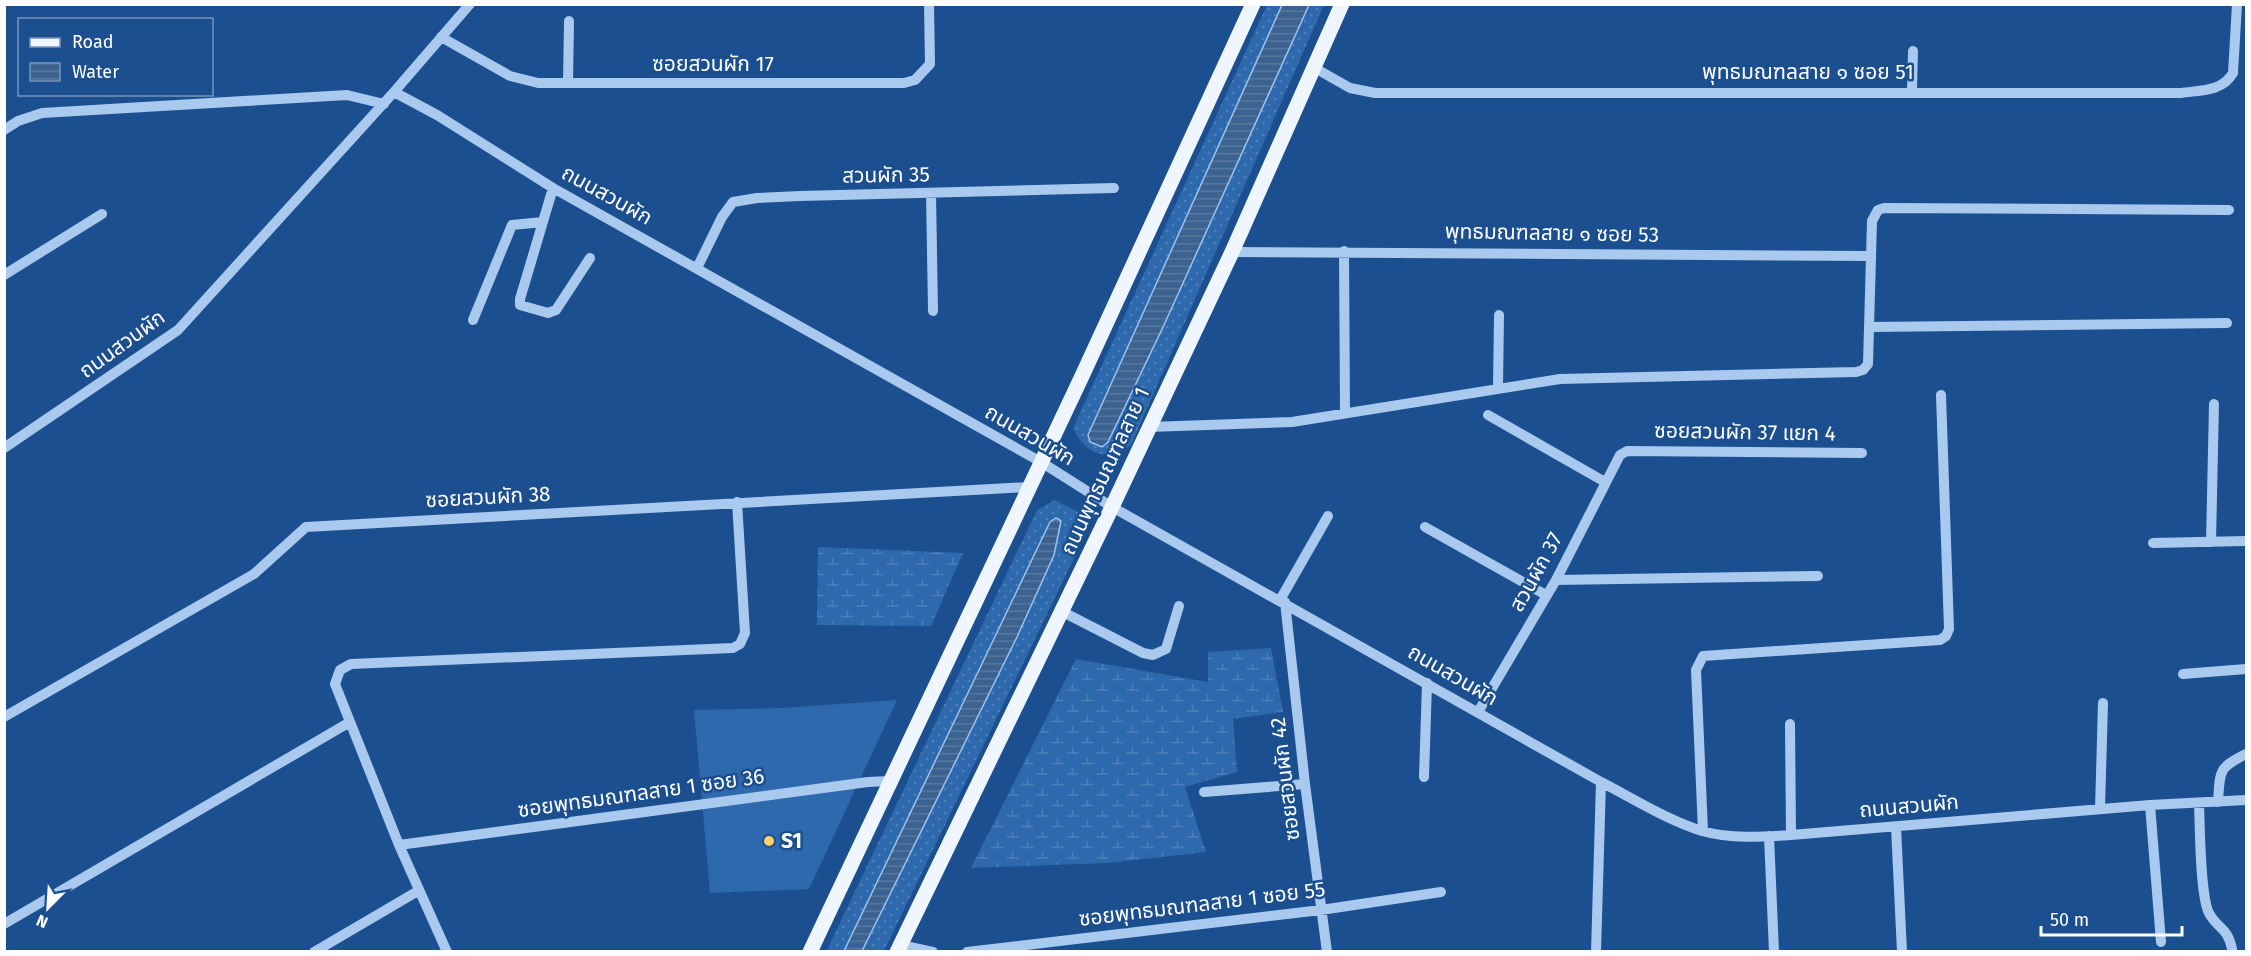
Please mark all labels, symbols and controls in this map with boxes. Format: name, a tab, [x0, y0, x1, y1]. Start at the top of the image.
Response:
legend	[18, 18, 213, 96]
text: Road	[72, 31, 114, 53]
street label: ซอยสวนผัก 17	[652, 51, 774, 77]
street label: พุทธมณฑลสาย ๑ ซอย 51	[1702, 59, 1914, 85]
text: Water	[72, 61, 119, 83]
street label: ถนนสวนผัก	[557, 159, 657, 231]
street label: สวนผัก 35	[842, 161, 930, 189]
street label: พุทธมณฑลสาย ๑ ซอย 53	[1445, 218, 1659, 248]
street label: ถนนสวนผัก	[74, 304, 170, 384]
street label: ถนนพุทธมณฑลสาย 1	[1055, 383, 1155, 559]
street label: ถนนสวนผัก	[980, 399, 1080, 471]
street label: ซอยสวนผัก 37 แยก 4	[1654, 417, 1836, 447]
street label: ซอยสวนผัก 38	[425, 481, 551, 513]
street label: สวนผัก 37	[1504, 528, 1568, 616]
street label: ถนนสวนผัก	[1403, 639, 1503, 711]
street label: ซอยสวนผัก 42	[1265, 716, 1305, 842]
street label: ซอยพุทธมณฑลสาย 1 ซอย 36	[516, 763, 766, 823]
street label: ถนนสวนผัก	[1858, 789, 1960, 823]
place label: S1	[781, 828, 802, 854]
marker: S1	[762, 834, 776, 848]
street label: ซอยพุทธมณฑลสาย 1 ซอย 55	[1077, 876, 1327, 932]
north arrow	[18, 878, 78, 938]
scale bar	[2041, 899, 2182, 937]
text: 50 m	[2050, 909, 2089, 931]
text: N	[33, 910, 51, 932]

